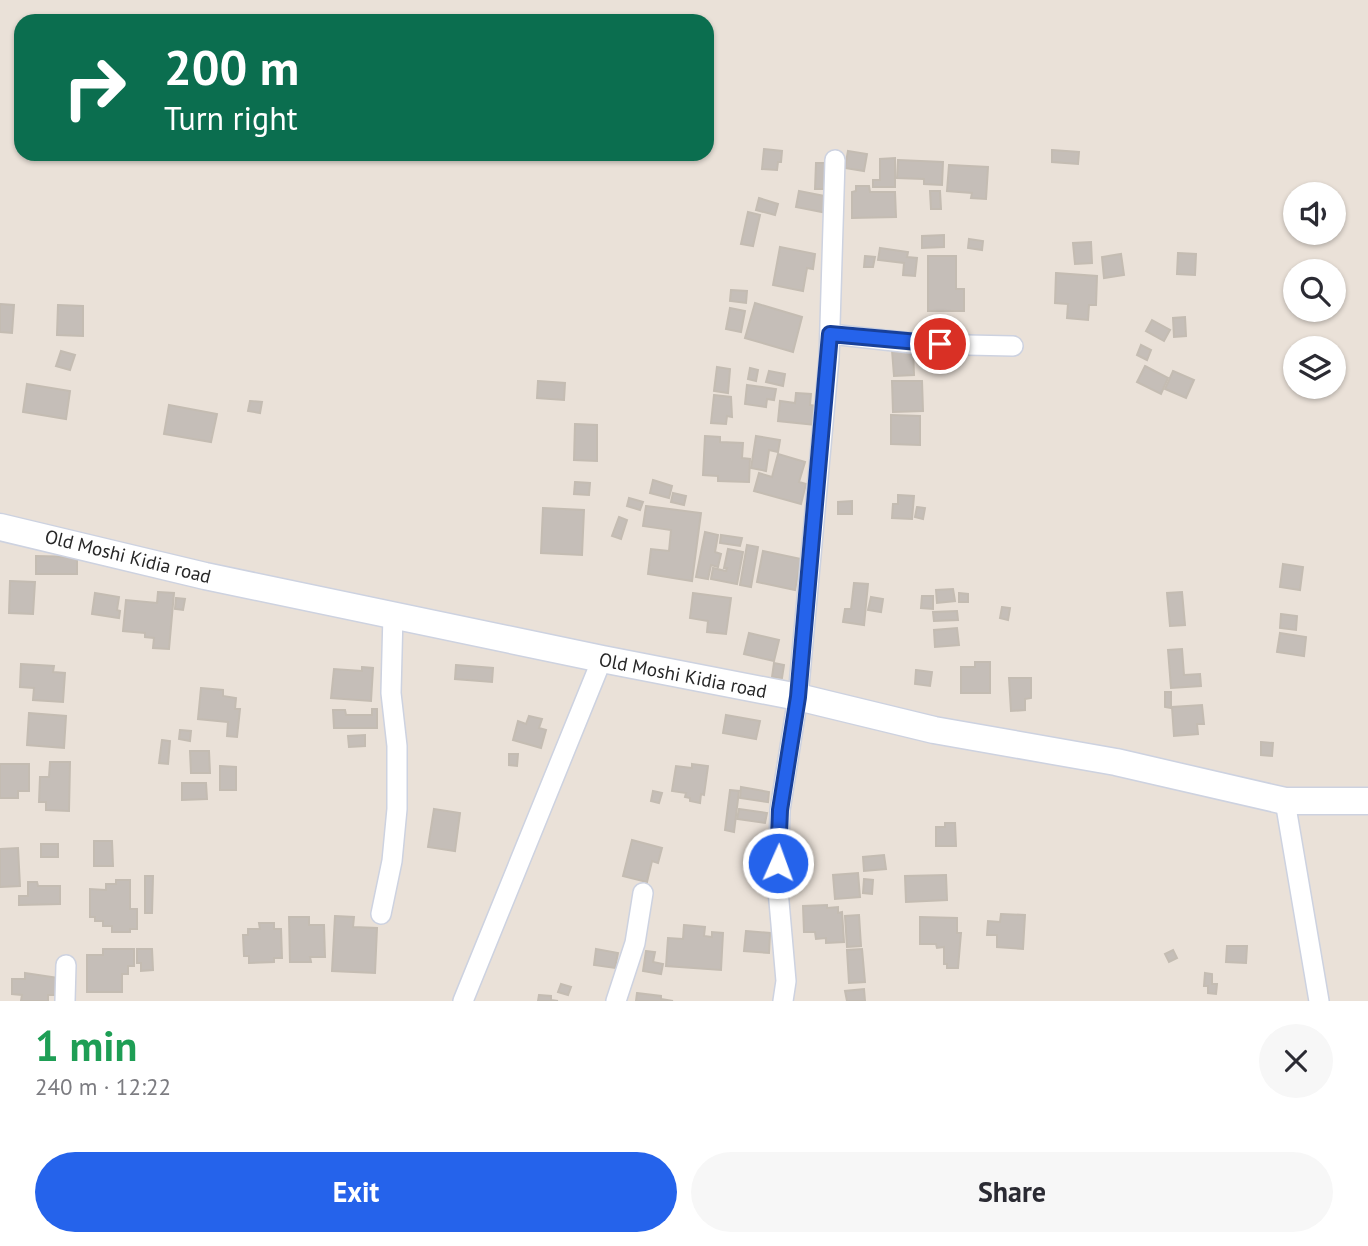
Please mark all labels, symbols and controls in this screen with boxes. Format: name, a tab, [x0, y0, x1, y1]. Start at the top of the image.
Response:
text: 200 m	[164, 35, 299, 99]
icon: right	[49, 42, 140, 133]
text: Turn right	[164, 97, 298, 139]
map controls	[1283, 182, 1346, 399]
button: sound	[1283, 182, 1346, 245]
button: search	[1283, 259, 1346, 322]
pin	[910, 314, 970, 374]
icon: arrive	[921, 325, 959, 363]
button: layers	[1283, 336, 1346, 399]
street label: Old Moshi Kidia road	[42, 524, 214, 588]
street label: Old Moshi Kidia road	[597, 647, 769, 703]
position arrow	[741, 826, 815, 900]
text: 1 min	[35, 1018, 137, 1073]
button: close	[1259, 1024, 1333, 1098]
text: 240 m · 12:22	[35, 1072, 171, 1101]
button: Exit	[35, 1152, 677, 1232]
button: Share	[691, 1152, 1333, 1232]

